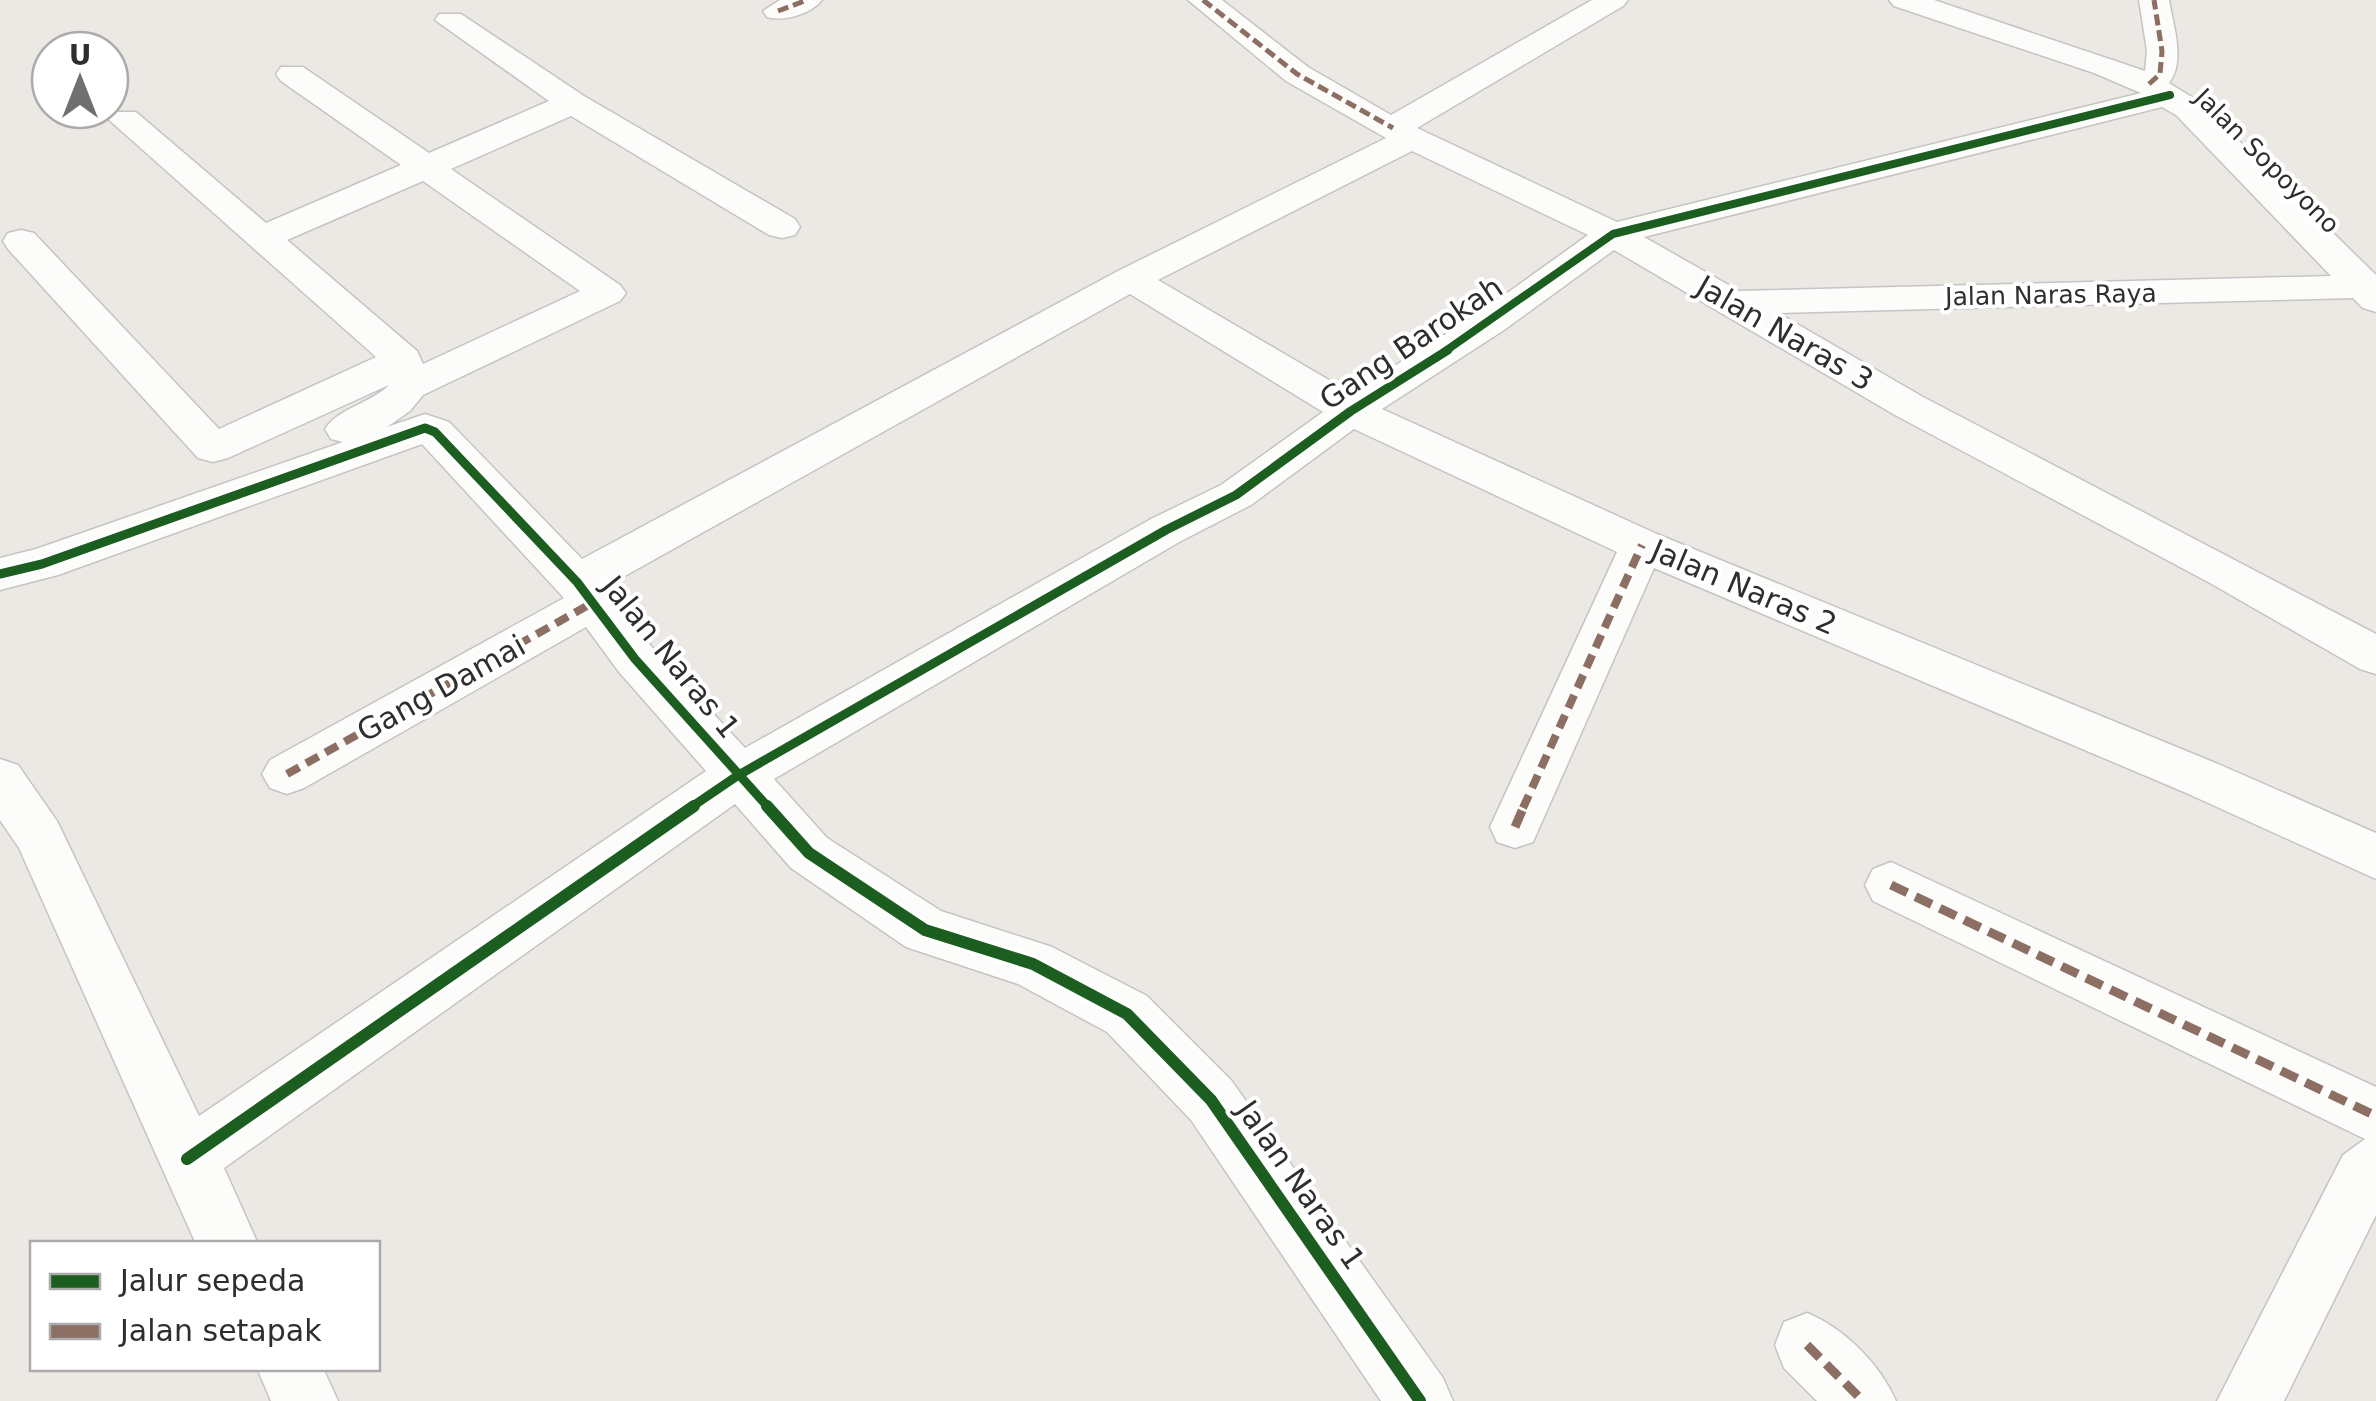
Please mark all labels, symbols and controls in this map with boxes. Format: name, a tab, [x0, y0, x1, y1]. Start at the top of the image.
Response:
north arrow	[30, 30, 130, 130]
text: U	[69, 39, 91, 72]
street label: Jalan Sopoyono	[2187, 81, 2345, 239]
street label: Jalan Naras 3	[1689, 267, 1880, 398]
street label: Gang Barokah	[1313, 269, 1509, 417]
street label: Jalan Naras Raya	[1943, 279, 2157, 311]
street label: Jalan Naras 2	[1644, 531, 1842, 642]
street label: Jalan Naras 1	[594, 567, 747, 745]
street label: Gang Damai	[351, 627, 531, 749]
street label: Jalan Naras 1	[1229, 1092, 1372, 1276]
legend	[30, 1241, 380, 1371]
text: Jalur sepeda	[118, 1263, 305, 1298]
text: Jalan setapak	[118, 1313, 322, 1348]

